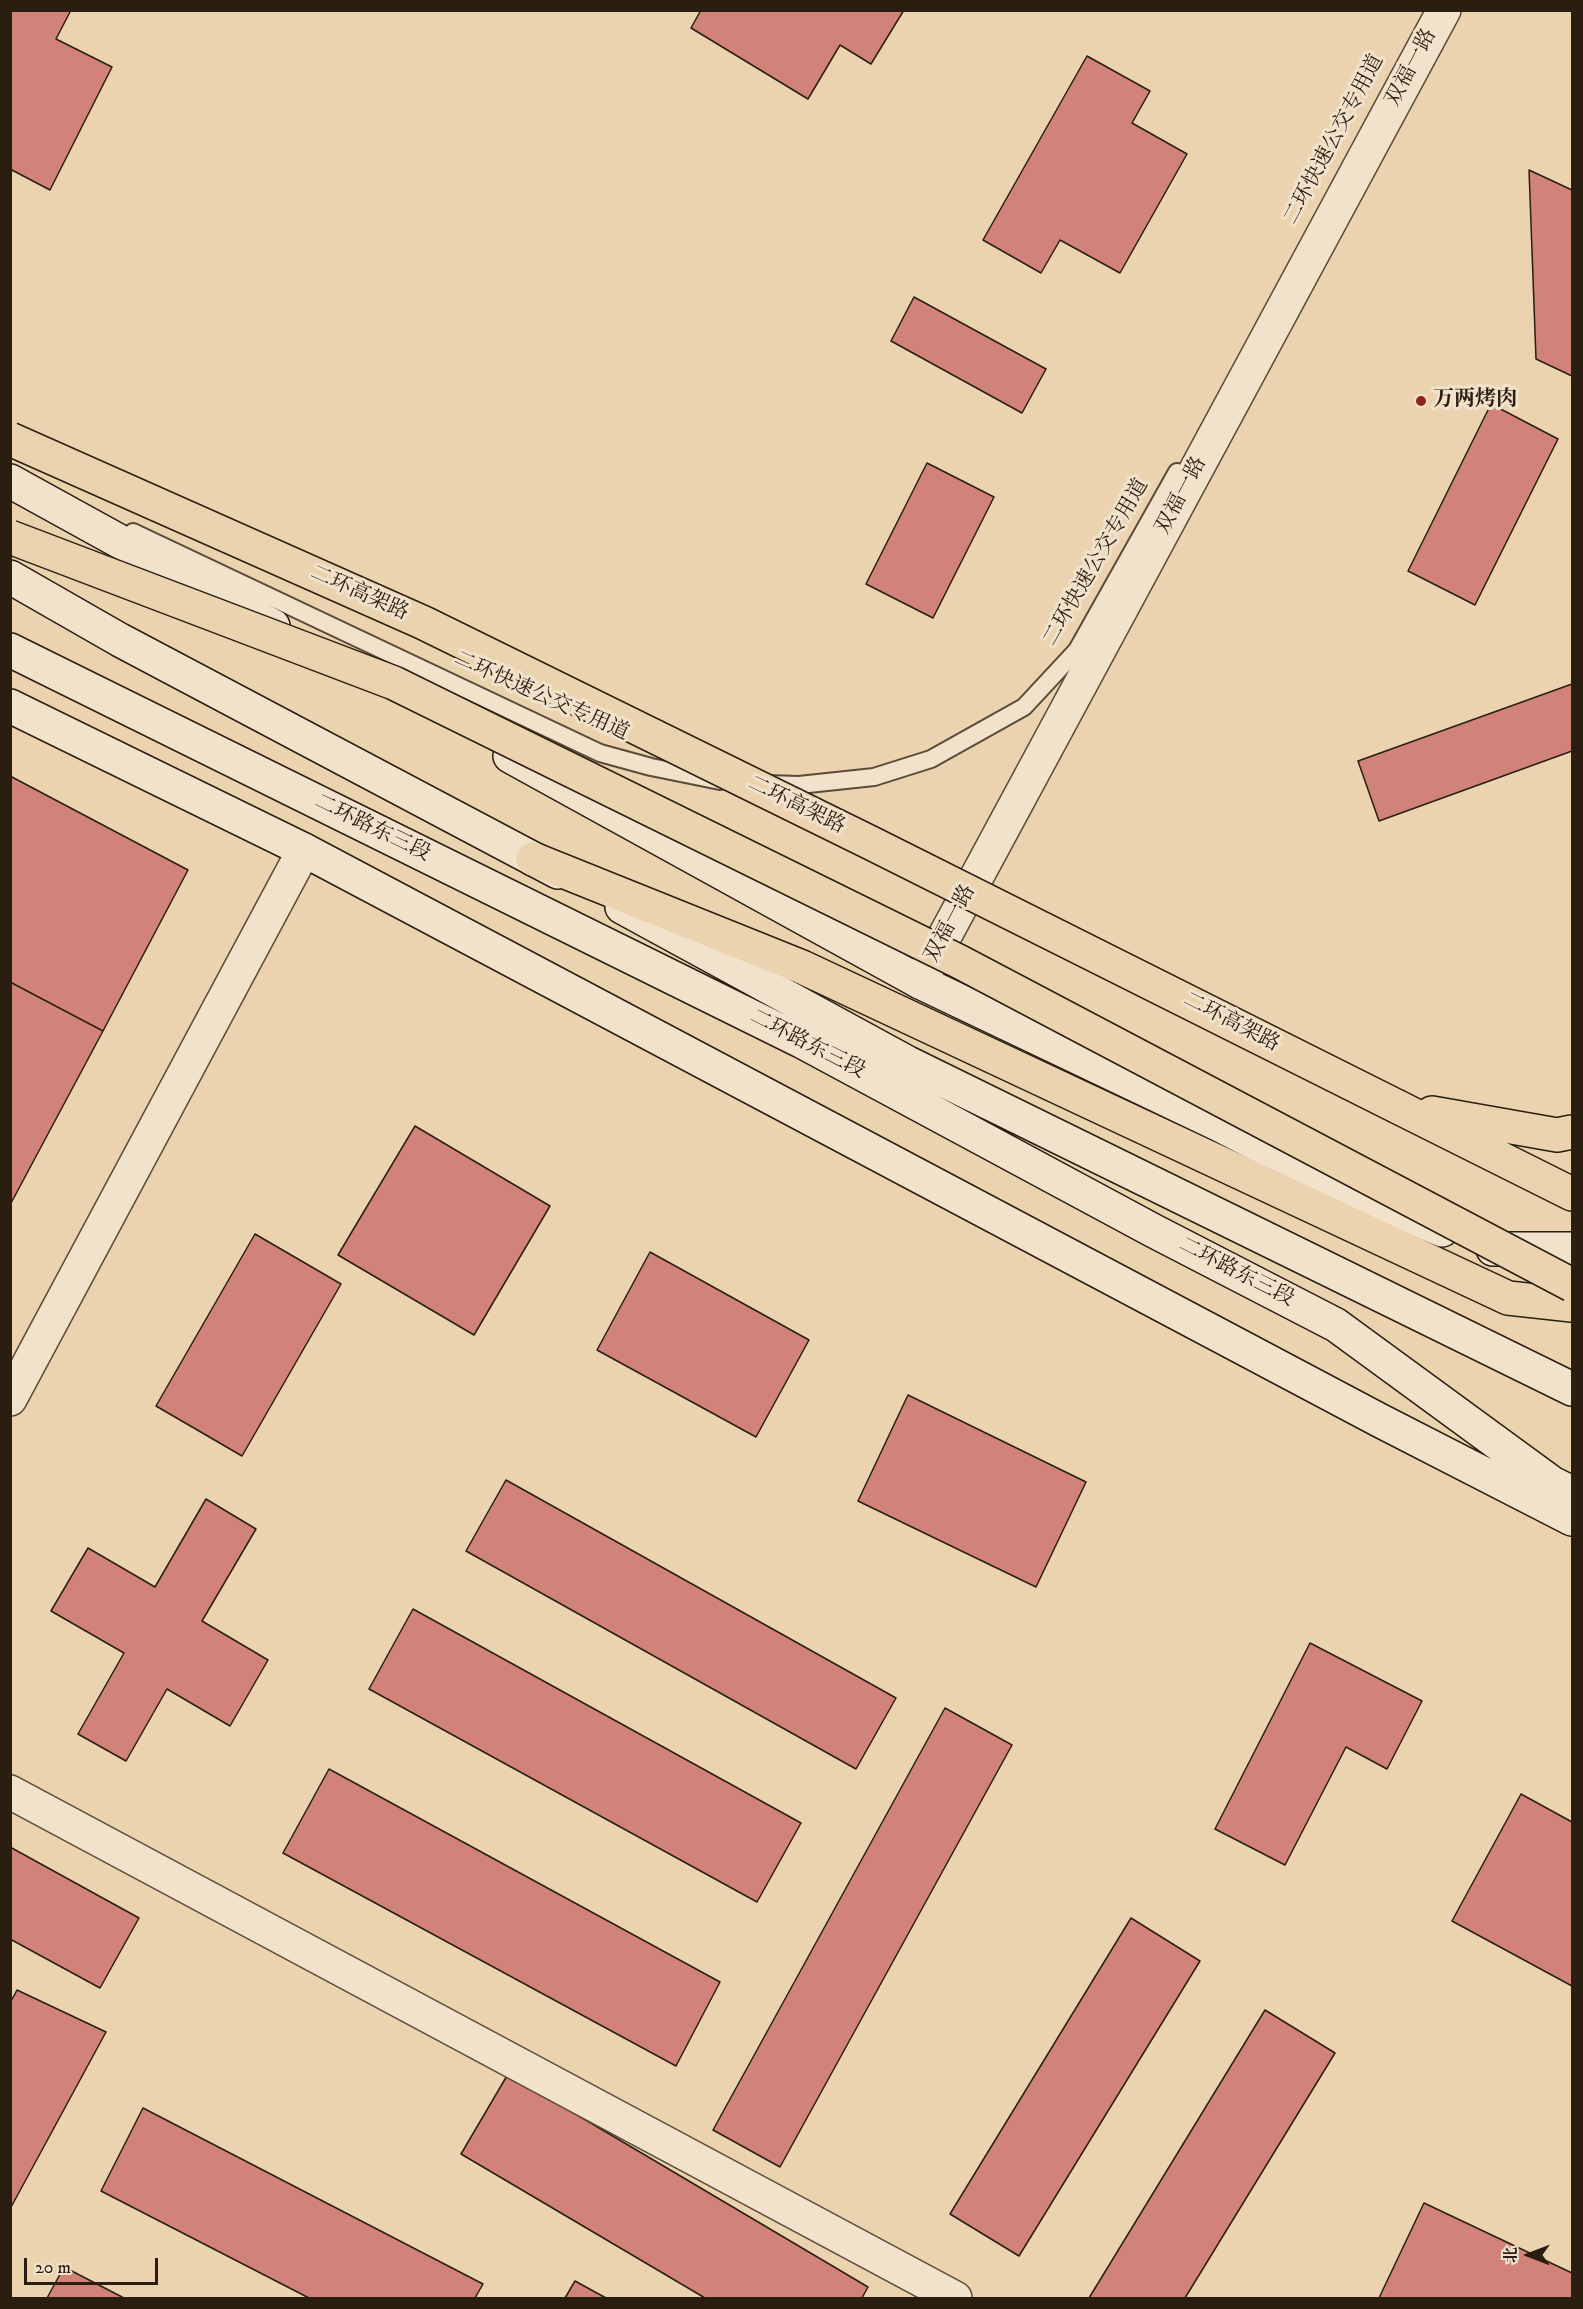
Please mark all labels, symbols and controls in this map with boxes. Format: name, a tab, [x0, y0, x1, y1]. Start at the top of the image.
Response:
street label: 双福一路	[1381, 25, 1443, 111]
street label: 二环快速公交专用道	[1280, 51, 1390, 229]
place label: 万两烤肉	[1433, 388, 1517, 414]
marker: 万两烤肉	[1414, 394, 1428, 408]
street label: 双福一路	[1151, 453, 1213, 539]
street label: 二环快速公交专用道	[1039, 475, 1155, 651]
street label: 二环高架路	[306, 561, 412, 627]
street label: 二环快速公交专用道	[450, 647, 632, 747]
street label: 二环高架路	[743, 772, 849, 840]
street label: 二环路东三段	[310, 790, 434, 868]
street label: 双福一路	[920, 881, 982, 967]
street label: 二环高架路	[1179, 988, 1283, 1058]
street label: 二环路东三段	[745, 1005, 869, 1085]
street label: 二环路东三段	[1174, 1233, 1298, 1313]
north arrow	[1499, 2225, 1559, 2285]
scale bar	[27, 2246, 160, 2284]
text: 北	[1501, 2247, 1521, 2263]
text: 20 m	[35, 2257, 71, 2279]

